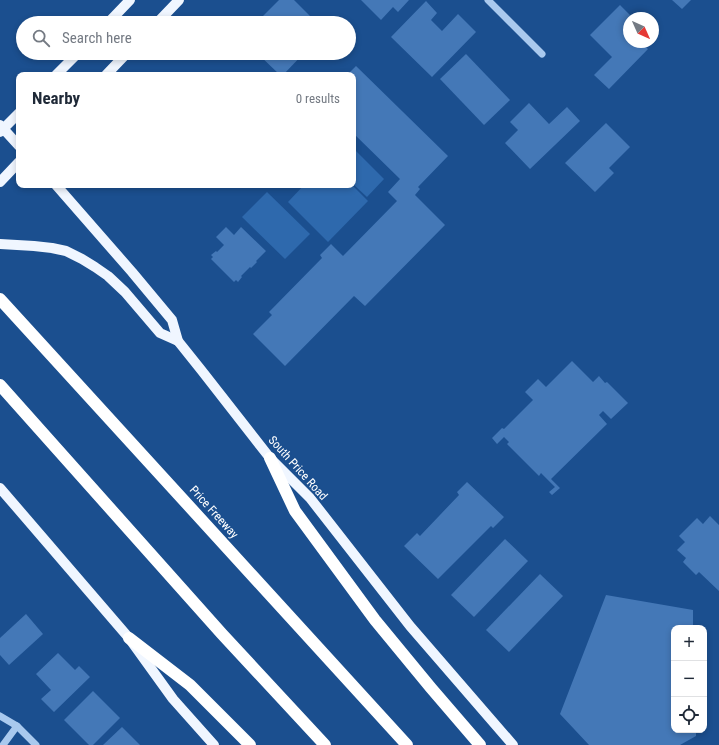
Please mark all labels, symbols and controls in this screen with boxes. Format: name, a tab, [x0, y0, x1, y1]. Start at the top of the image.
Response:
north arrow	[623, 12, 659, 48]
search box	[16, 16, 356, 60]
icon: search	[30, 27, 52, 49]
text: Search here	[62, 29, 132, 47]
text: Nearby	[32, 88, 80, 108]
text: 0 results	[296, 91, 340, 106]
street label: South Price Road	[266, 433, 330, 503]
street label: Price Freeway	[187, 483, 241, 541]
map controls	[671, 625, 707, 733]
button: +	[671, 625, 707, 661]
button: −	[671, 661, 707, 697]
button: locate	[671, 697, 707, 733]

